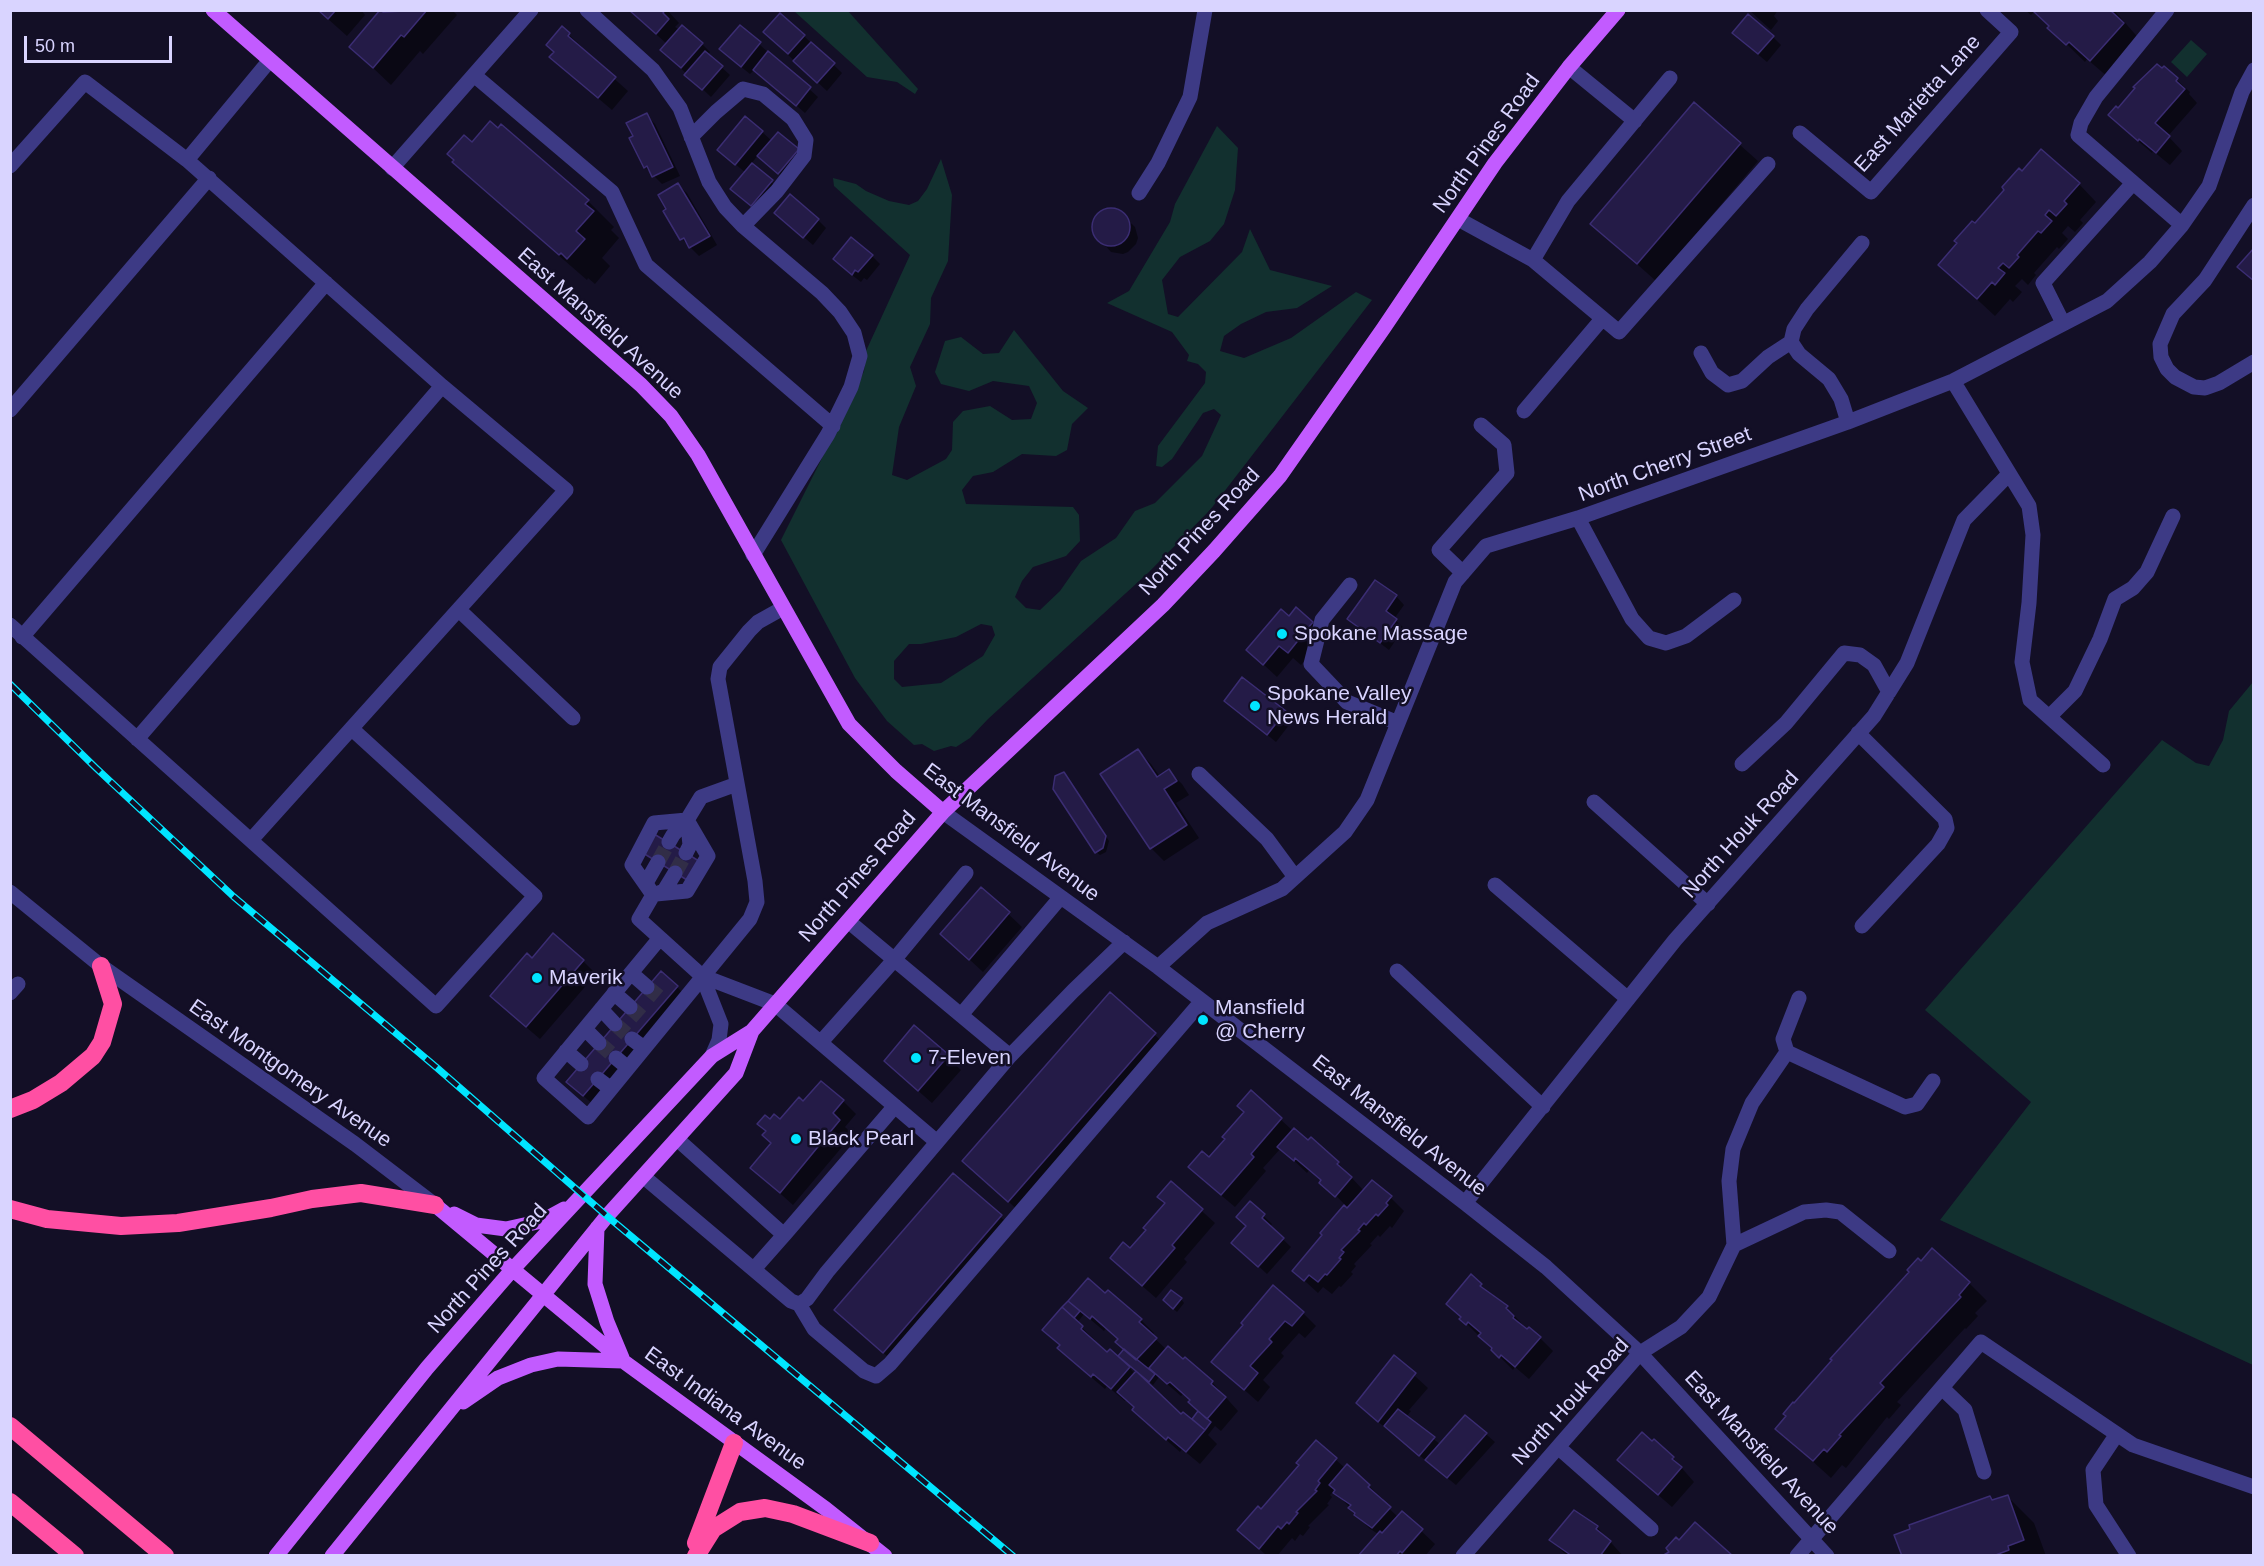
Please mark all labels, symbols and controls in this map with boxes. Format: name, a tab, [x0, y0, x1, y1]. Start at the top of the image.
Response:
scale bar	[27, 24, 176, 62]
street label: East Marietta Lane	[1850, 30, 1986, 178]
text: 50 m	[35, 36, 75, 56]
street label: North Pines Road	[1428, 70, 1546, 218]
street label: East Mansfield Avenue	[512, 243, 688, 405]
street label: North Cherry Street	[1575, 422, 1755, 508]
street label: North Pines Road	[1134, 463, 1266, 601]
place label: Spokane Massage	[1294, 621, 1468, 647]
marker: Spokane Massage	[1275, 627, 1289, 641]
place label: Spokane Valley News Herald	[1267, 681, 1411, 731]
marker: Spokane Valley News Herald	[1248, 699, 1262, 713]
street label: East Mansfield Avenue	[918, 758, 1104, 908]
street label: North Houk Road	[1677, 766, 1805, 904]
street label: North Pines Road	[794, 806, 922, 948]
place label: Maverik	[549, 965, 623, 991]
marker: Maverik	[530, 971, 544, 985]
street label: East Montgomery Avenue	[184, 994, 396, 1154]
place label: Mansfield @ Cherry	[1215, 995, 1305, 1045]
marker: Mansfield @ Cherry	[1196, 1013, 1210, 1027]
place label: 7-Eleven	[928, 1045, 1011, 1071]
street label: East Mansfield Avenue	[1307, 1050, 1491, 1202]
marker: 7-Eleven	[909, 1051, 923, 1065]
place label: Black Pearl	[808, 1126, 914, 1152]
marker: Black Pearl	[789, 1132, 803, 1146]
street label: North Pines Road	[423, 1199, 553, 1339]
street label: North Houk Road	[1507, 1333, 1635, 1471]
street label: East Indiana Avenue	[639, 1342, 811, 1476]
street label: East Mansfield Avenue	[1679, 1366, 1843, 1540]

